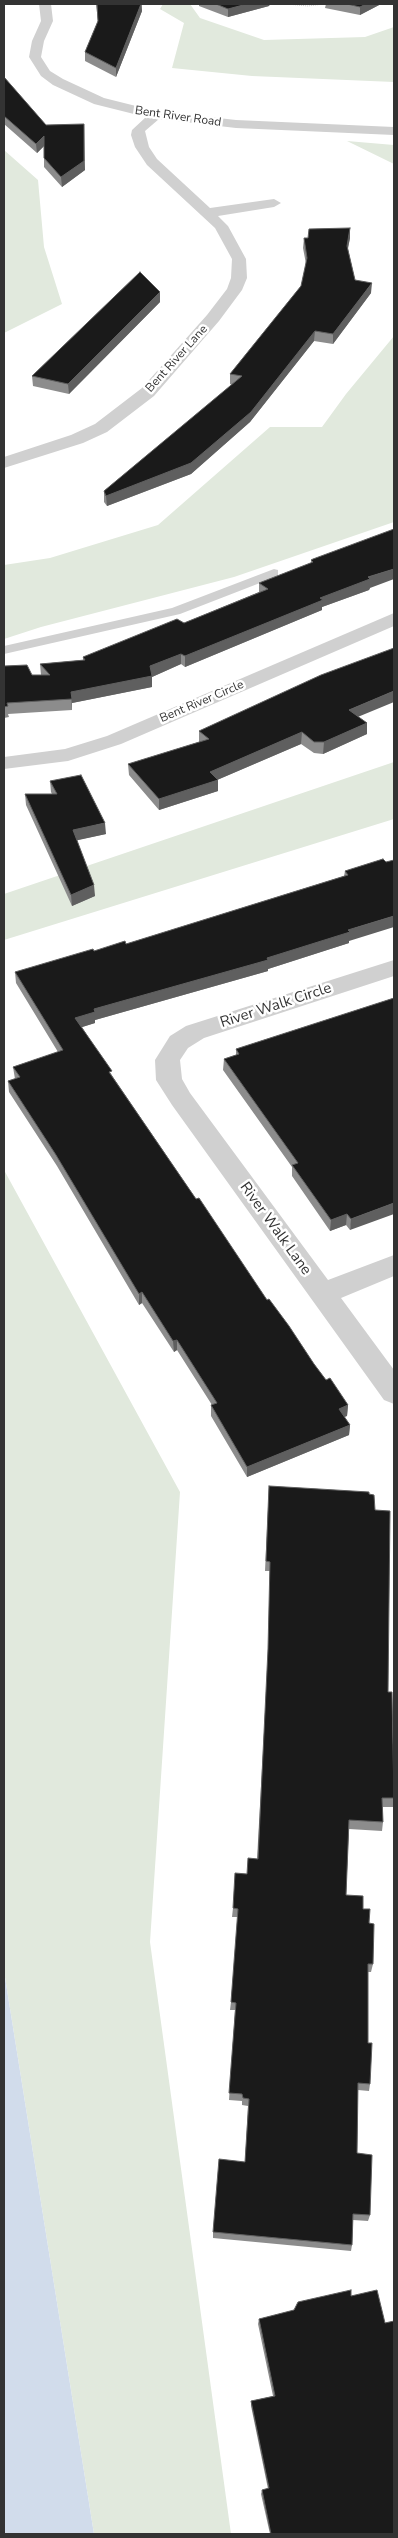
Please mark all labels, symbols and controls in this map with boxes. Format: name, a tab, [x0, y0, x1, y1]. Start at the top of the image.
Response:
street label: Bent River Road	[134, 104, 222, 130]
street label: Bent River Lane	[143, 322, 211, 396]
street label: Bent River Circle	[158, 678, 246, 726]
street label: River Walk Circle	[218, 980, 334, 1032]
street label: River Walk Lane	[235, 1179, 315, 1279]

